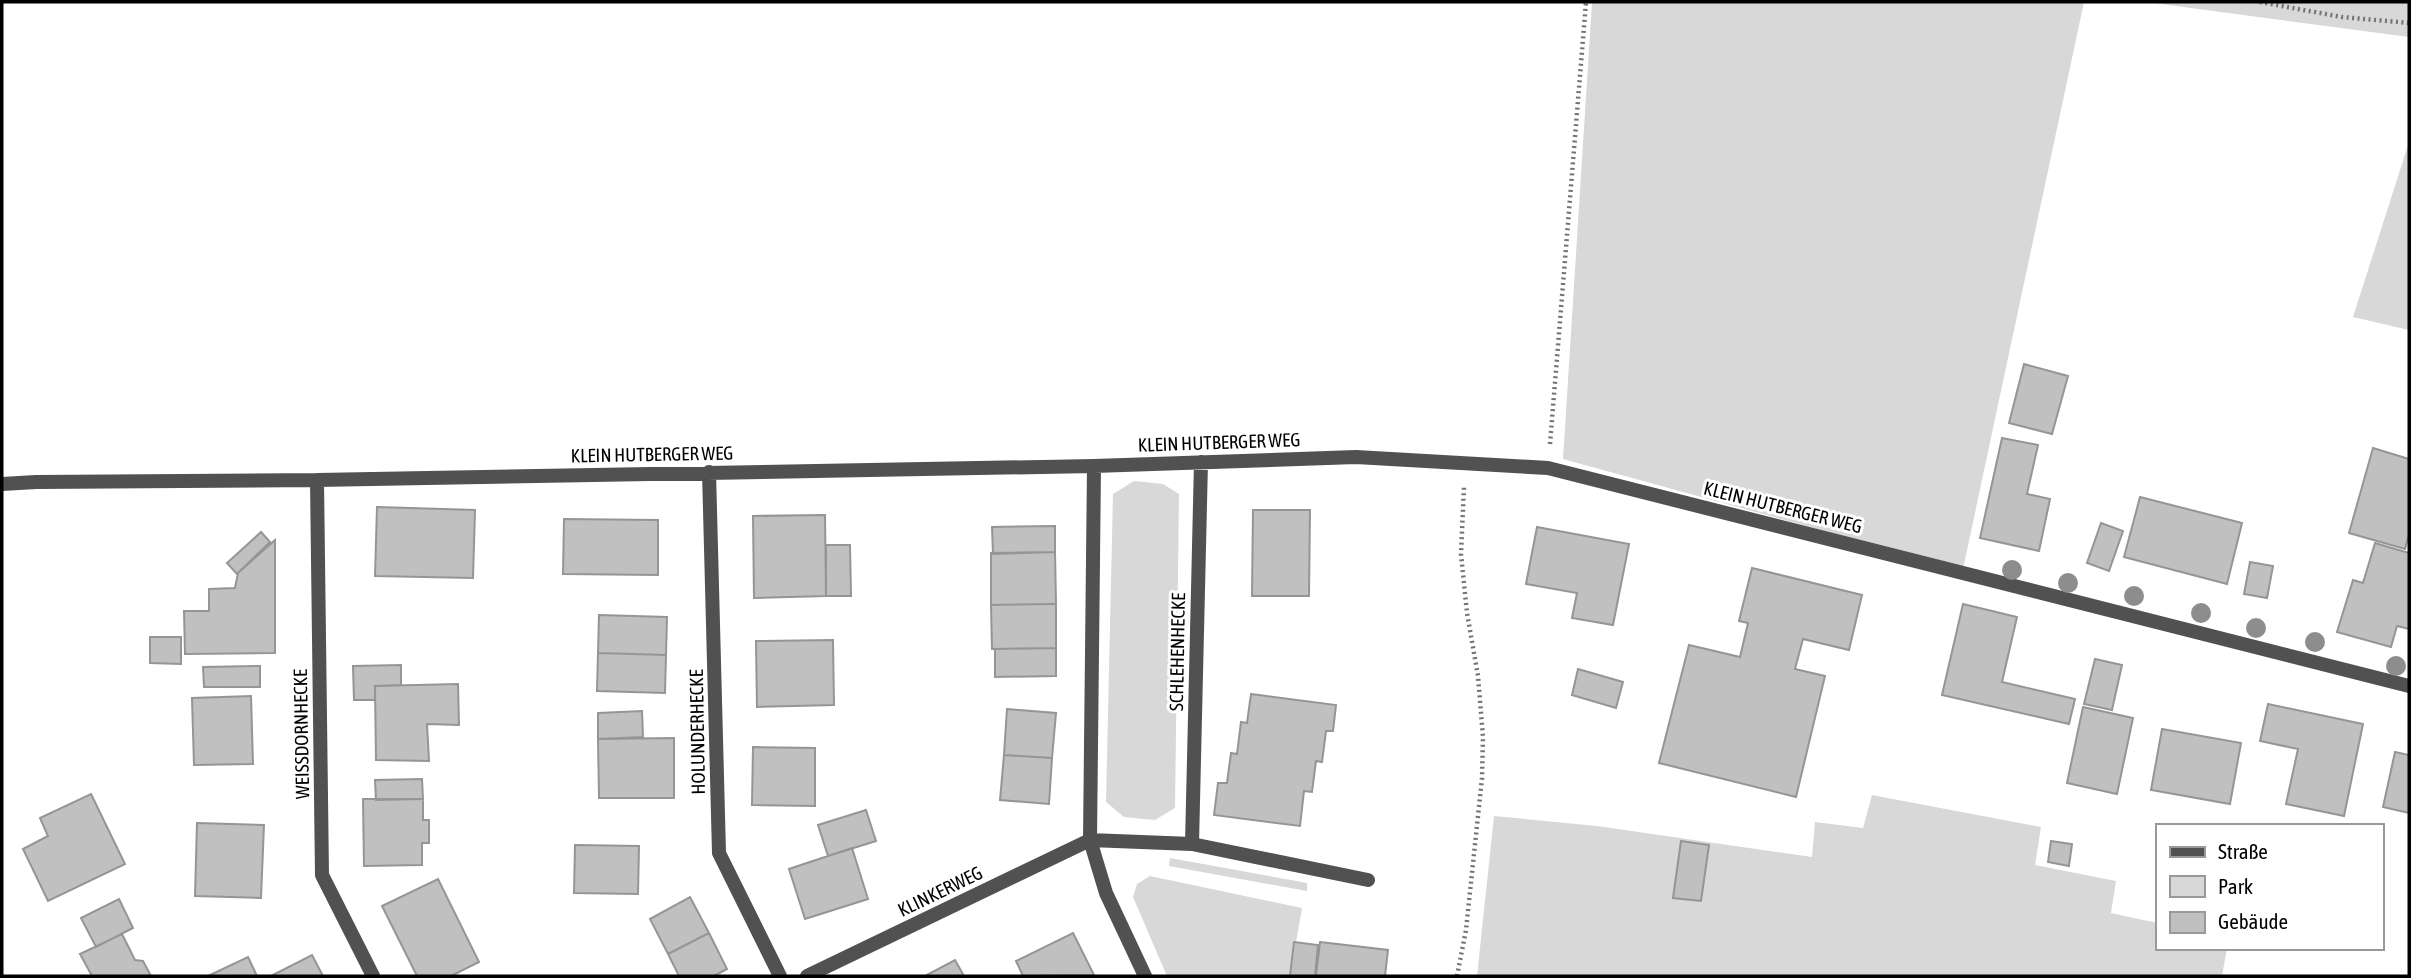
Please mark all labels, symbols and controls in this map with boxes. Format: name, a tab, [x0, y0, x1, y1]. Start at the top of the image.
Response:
street label: KLEIN HUTBERGER WEG	[1137, 428, 1301, 456]
street label: KLEIN HUTBERGER WEG	[571, 442, 733, 466]
street label: KLEIN HUTBERGER WEG	[1701, 477, 1865, 537]
street label: SCHLEHENHECKE	[1165, 593, 1189, 711]
street label: WEISSDORNHECKE	[289, 669, 313, 799]
street label: HOLUNDERHECKE	[685, 669, 709, 795]
legend	[2156, 824, 2383, 950]
text: Straße	[2218, 839, 2268, 863]
street label: KLINKERWEG	[894, 861, 986, 921]
text: Park	[2218, 874, 2253, 898]
text: Gebäude	[2218, 909, 2288, 933]

